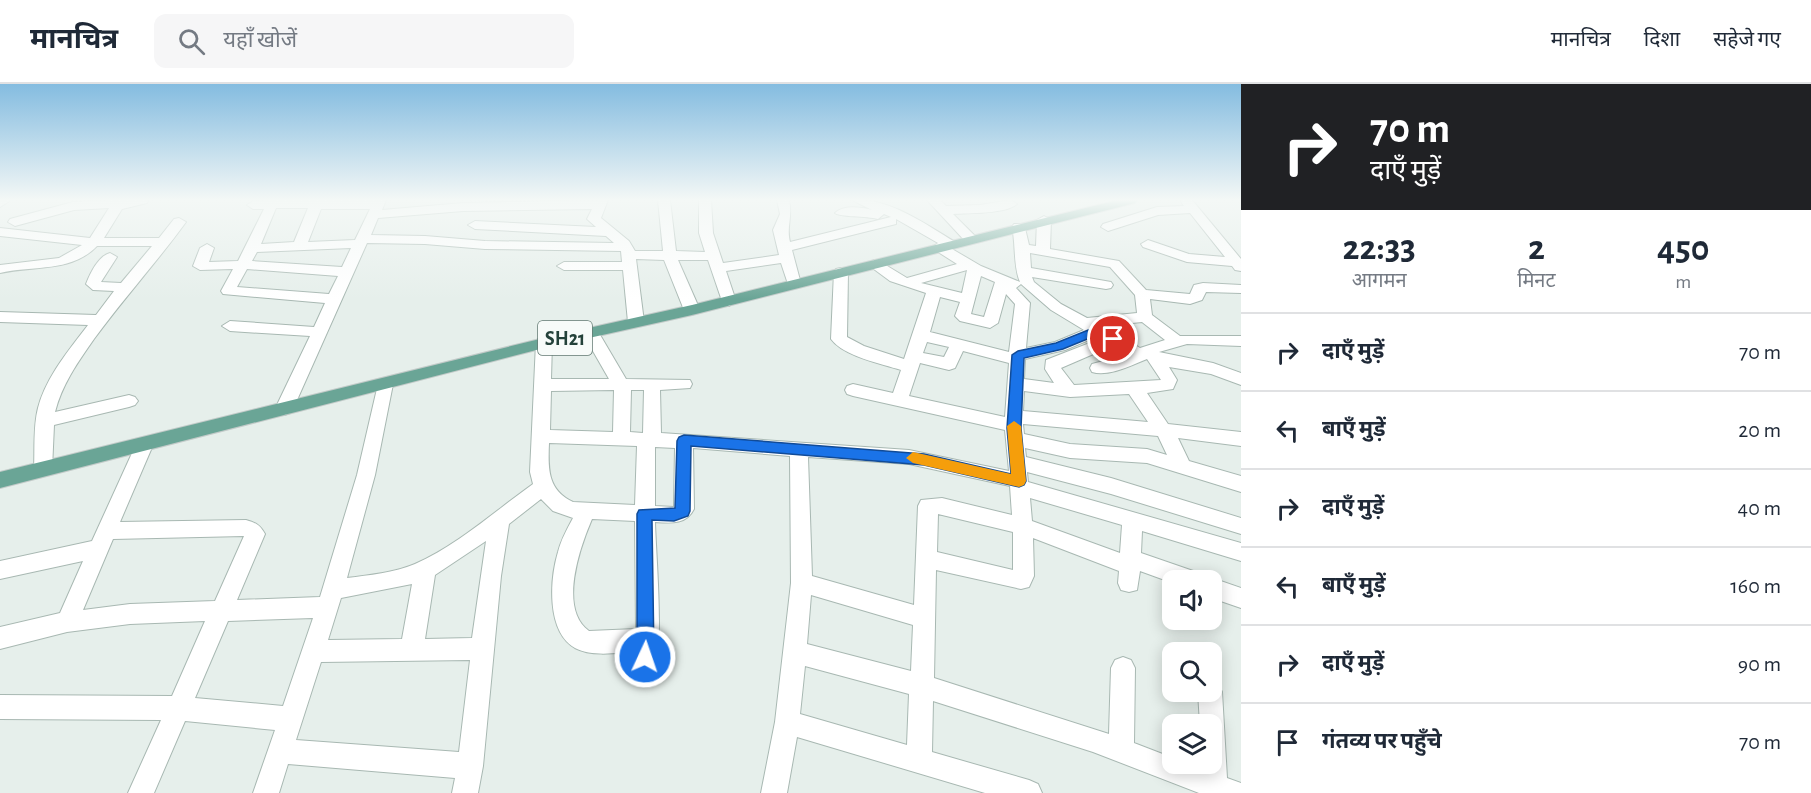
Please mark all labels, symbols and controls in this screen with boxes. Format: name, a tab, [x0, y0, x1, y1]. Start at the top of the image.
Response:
search box	[154, 14, 574, 68]
icon: search	[175, 25, 208, 58]
text: मानचित्र	[30, 26, 118, 54]
text: यहाँ खोजें	[223, 29, 297, 51]
text: मानचित्र	[1551, 29, 1611, 50]
text: दिशा	[1644, 29, 1680, 50]
text: सहेजे गए	[1713, 29, 1781, 50]
icon: right	[1271, 108, 1349, 186]
text: 70 m	[1370, 108, 1450, 150]
text: दाएँ मुड़ें	[1370, 157, 1441, 184]
text: 22:33	[1343, 230, 1416, 266]
text: 2	[1528, 230, 1545, 266]
text: 450	[1657, 231, 1709, 267]
text: आगमन	[1352, 271, 1406, 291]
text: मिनट	[1517, 271, 1556, 291]
text: m	[1675, 272, 1691, 292]
pin	[1087, 313, 1138, 364]
road number: SH21	[538, 321, 592, 355]
icon: arrive	[1096, 322, 1129, 355]
icon: right	[1271, 336, 1304, 369]
text: दाएँ मुड़ें	[1322, 340, 1384, 362]
text: 70 m	[1739, 341, 1781, 363]
icon: left	[1271, 414, 1304, 447]
text: बाएँ मुड़ें	[1322, 418, 1386, 440]
text: 20 m	[1738, 419, 1781, 441]
icon: right	[1271, 492, 1304, 525]
text: दाएँ मुड़ें	[1322, 496, 1384, 518]
text: 40 m	[1738, 497, 1781, 519]
map controls	[1162, 570, 1222, 774]
button: sound	[1162, 570, 1222, 630]
icon: left	[1271, 570, 1304, 603]
text: बाएँ मुड़ें	[1322, 574, 1386, 596]
text: 160 m	[1730, 575, 1781, 597]
position arrow	[613, 625, 677, 689]
button: search	[1162, 642, 1222, 702]
icon: right	[1271, 648, 1304, 681]
text: दाएँ मुड़ें	[1322, 652, 1384, 674]
text: 90 m	[1738, 653, 1781, 675]
button: layers	[1162, 714, 1222, 774]
icon: arrive	[1271, 726, 1304, 759]
text: गंतव्य पर पहुँचे	[1322, 730, 1442, 752]
text: 70 m	[1739, 731, 1781, 753]

